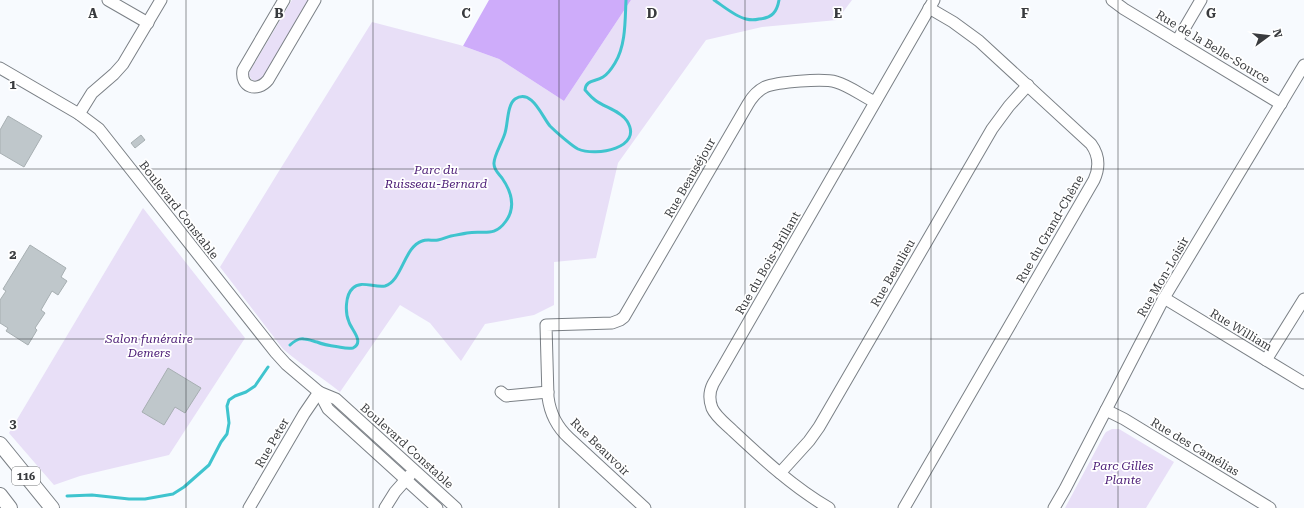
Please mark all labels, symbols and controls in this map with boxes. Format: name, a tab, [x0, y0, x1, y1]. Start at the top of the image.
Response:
text: A	[88, 6, 98, 21]
text: B	[274, 6, 284, 21]
text: C	[461, 6, 471, 21]
text: D	[647, 6, 657, 21]
text: E	[834, 6, 842, 21]
text: F	[1021, 6, 1029, 21]
text: G	[1206, 6, 1216, 21]
street label: Rue de la Belle-Source	[1154, 7, 1273, 87]
north arrow	[1248, 16, 1288, 56]
text: N	[1270, 28, 1285, 40]
text: 1	[9, 77, 17, 92]
street label: Rue Beauséjour	[662, 136, 718, 220]
street label: Boulevard Constable	[136, 158, 222, 262]
park label: Parc du Ruisseau-Bernard	[384, 163, 488, 191]
street label: Rue du Grand-Chêne	[1013, 172, 1087, 285]
street label: Rue du Bois-Brillant	[733, 209, 803, 317]
street label: Rue Mon-Loisir	[1134, 234, 1192, 320]
street label: Rue Beaulieu	[868, 236, 918, 309]
text: 2	[9, 247, 17, 262]
street label: Rue William	[1207, 306, 1275, 354]
park label: Salon funéraire Demers	[104, 332, 193, 360]
street label: Boulevard Constable	[358, 401, 457, 492]
street label: Rue Beauvoir	[568, 415, 632, 479]
street label: Rue des Camélias	[1148, 415, 1242, 479]
text: 3	[9, 416, 17, 431]
street label: Rue Peter	[252, 416, 292, 470]
park label: Parc Gilles Plante	[1092, 459, 1154, 487]
road number: 116	[12, 467, 40, 485]

